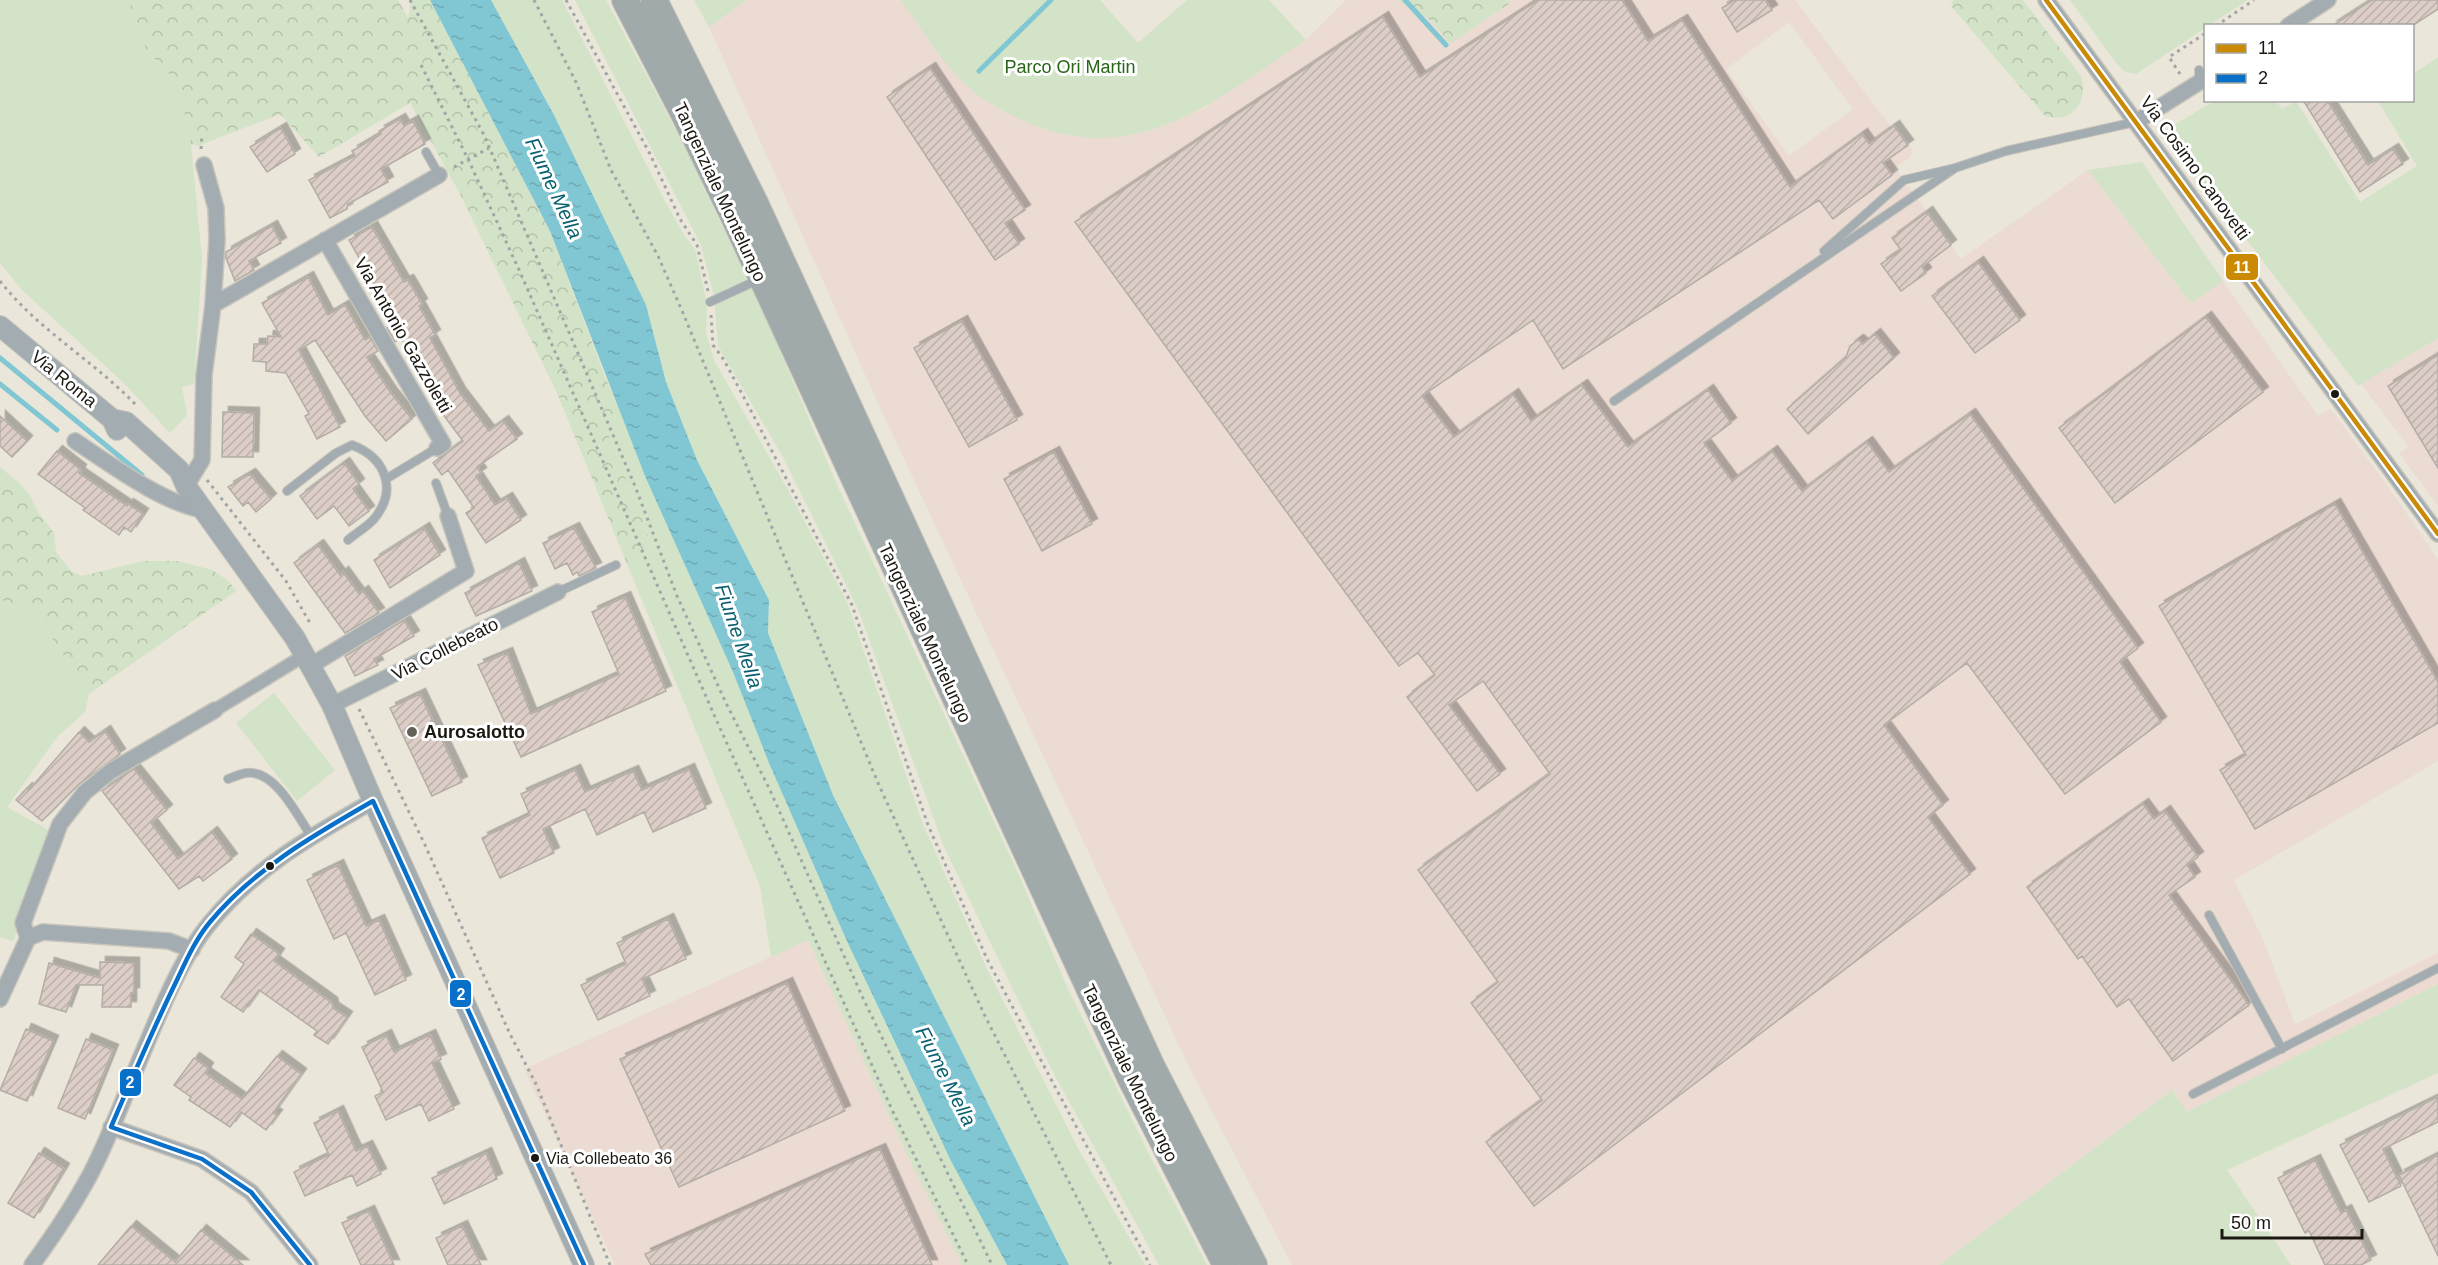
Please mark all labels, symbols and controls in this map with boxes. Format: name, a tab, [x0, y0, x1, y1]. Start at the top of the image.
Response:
legend	[2204, 24, 2414, 102]
text: 11	[2258, 38, 2277, 58]
park label: Parco Ori Martin	[1004, 57, 1136, 77]
text: 2	[2258, 68, 2268, 88]
street label: Via Cosimo Canovetti	[2136, 92, 2254, 244]
street label: Tangenziale Montelungo	[670, 99, 770, 285]
water label: Fiume Mella	[521, 134, 587, 242]
line badge: 11	[2225, 253, 2259, 281]
street label: Via Antonio Gazzoletti	[350, 254, 456, 416]
text: 11	[2234, 259, 2251, 276]
street label: Via Roma	[27, 346, 102, 412]
unlabelled marker	[2329, 388, 2341, 400]
street label: Tangenziale Montelungo	[875, 540, 975, 726]
water label: Fiume Mella	[711, 581, 767, 691]
street label: Via Collebeato	[388, 614, 502, 684]
place label: Aurosalotto	[424, 722, 525, 742]
marker: Aurosalotto	[405, 725, 419, 739]
unlabelled marker	[264, 860, 276, 872]
line badge: 2	[449, 979, 472, 1008]
street label: Tangenziale Montelungo	[1078, 981, 1182, 1165]
text: 2	[457, 986, 466, 1003]
water label: Fiume Mella	[911, 1022, 981, 1130]
line badge: 2	[119, 1068, 142, 1097]
text: 2	[126, 1074, 135, 1091]
place label: Via Collebeato 36	[546, 1150, 672, 1167]
marker: Via Collebeato 36	[529, 1152, 541, 1164]
scale bar	[2222, 1202, 2362, 1240]
text: 50 m	[2231, 1213, 2271, 1233]

